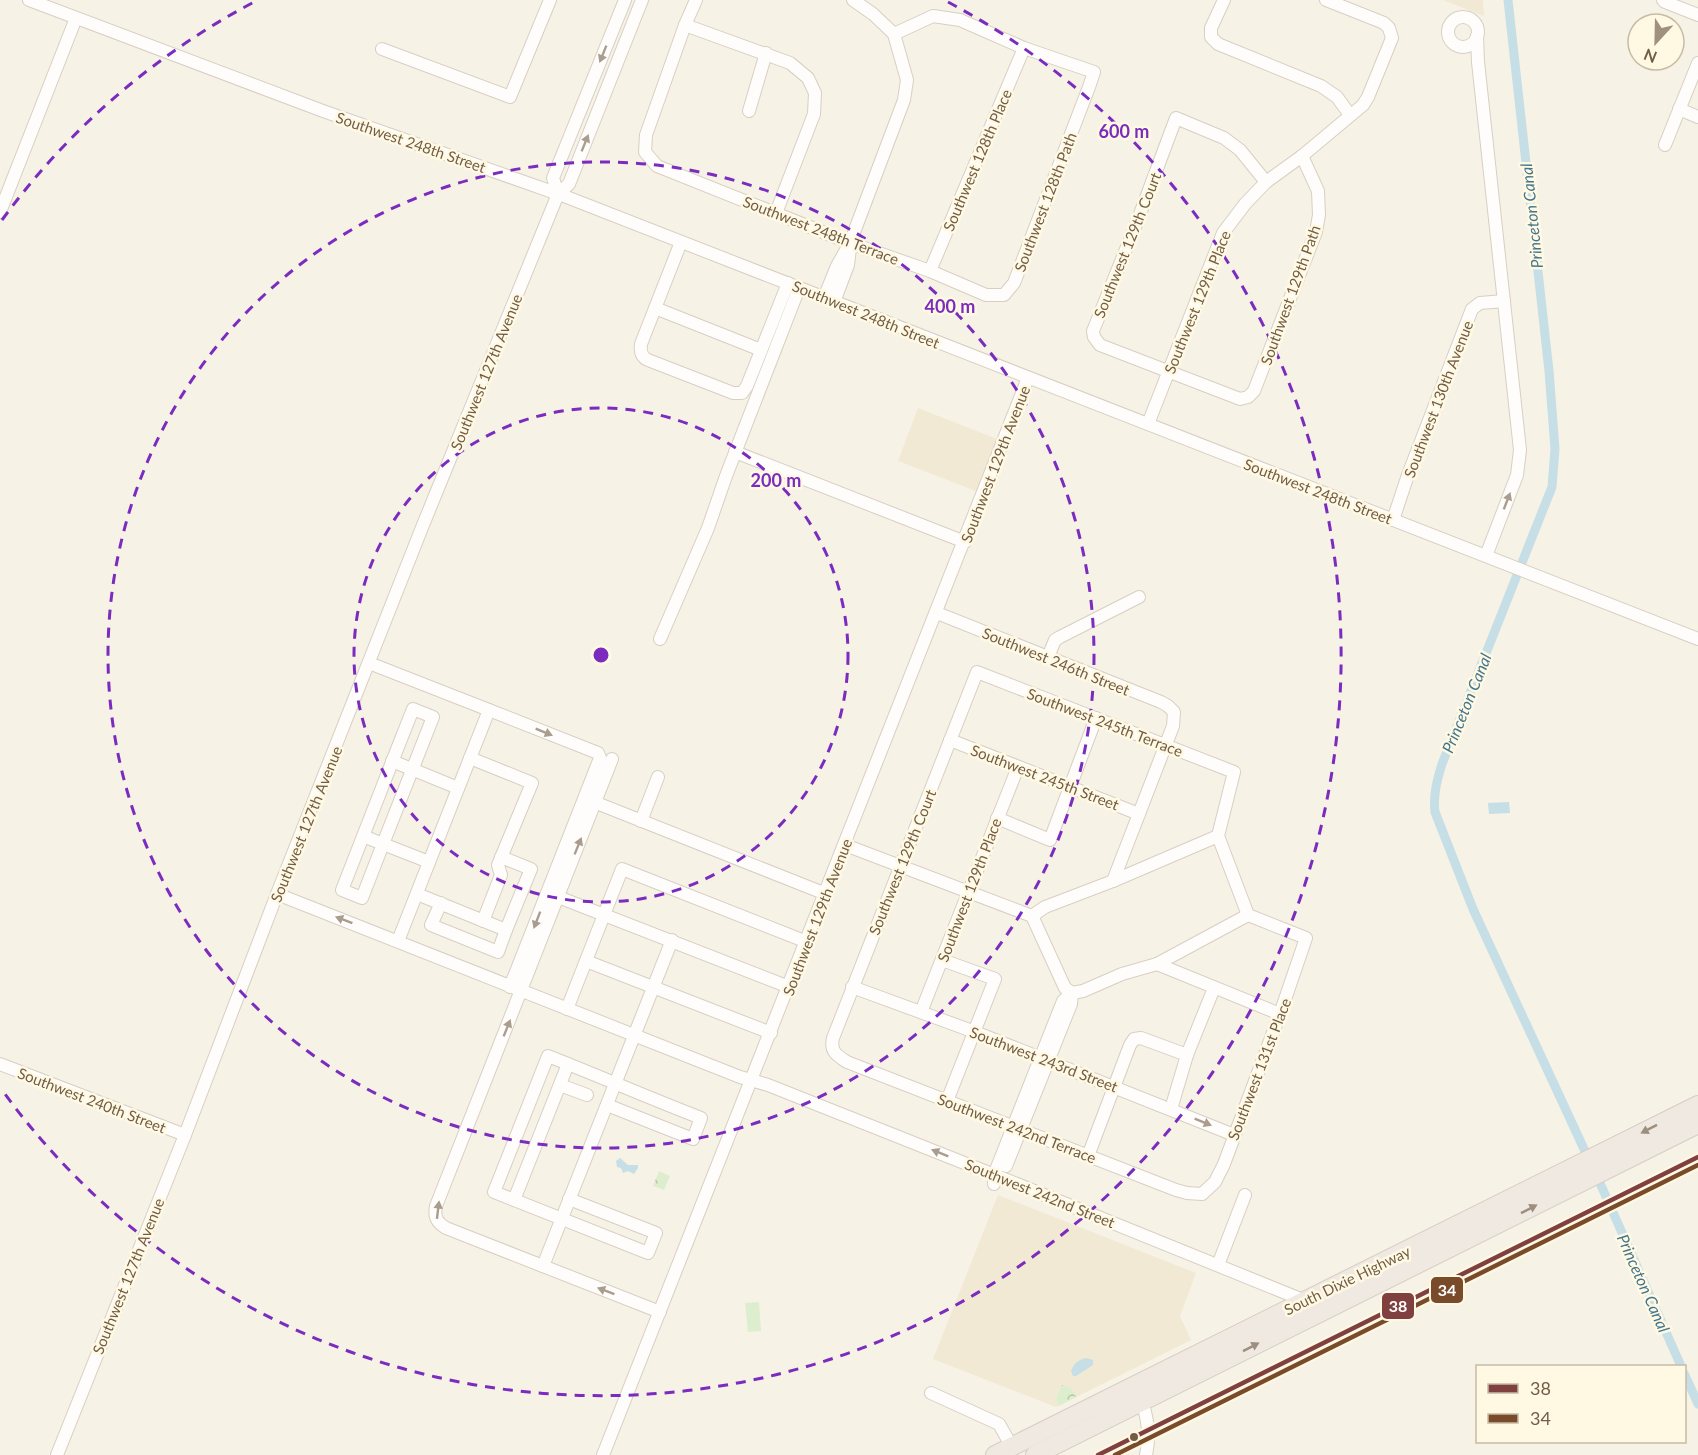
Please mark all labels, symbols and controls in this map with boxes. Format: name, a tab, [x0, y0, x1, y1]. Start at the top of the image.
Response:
north arrow	[1626, 12, 1686, 72]
one-way arrow	[598, 45, 607, 63]
text: N	[1641, 45, 1659, 67]
street label: Southwest 128th Place	[939, 86, 1015, 234]
street label: Southwest 248th Street	[334, 108, 489, 176]
text: 600 m	[1099, 120, 1149, 142]
street label: Southwest 128th Path	[1010, 130, 1080, 274]
one-way arrow	[581, 134, 590, 152]
water label: Princeton Canal	[1516, 162, 1546, 269]
street label: Southwest 129th Court	[1090, 169, 1165, 320]
street label: Southwest 248th Terrace	[741, 192, 901, 268]
street label: Southwest 129th Path	[1256, 223, 1324, 367]
street label: Southwest 129th Place	[1160, 228, 1234, 376]
street label: Southwest 248th Street	[790, 276, 943, 352]
street label: Southwest 127th Avenue	[446, 291, 526, 453]
text: 400 m	[925, 295, 975, 317]
street label: Southwest 130th Avenue	[1400, 318, 1476, 480]
street label: Southwest 129th Avenue	[957, 383, 1033, 545]
street label: Southwest 248th Street	[1241, 454, 1395, 528]
text: 200 m	[751, 469, 801, 491]
one-way arrow	[1503, 492, 1513, 510]
street label: Southwest 246th Street	[980, 623, 1133, 699]
centre of rings	[591, 645, 611, 665]
water label: Princeton Canal	[1437, 650, 1495, 755]
street label: Southwest 245th Terrace	[1025, 684, 1185, 760]
one-way arrow	[535, 728, 553, 737]
street label: Southwest 245th Street	[968, 740, 1122, 814]
street label: Southwest 127th Avenue	[266, 743, 346, 905]
street label: Southwest 129th Court	[865, 786, 940, 937]
street label: Southwest 129th Place	[933, 815, 1005, 964]
street label: Southwest 129th Avenue	[779, 836, 855, 998]
one-way arrow	[573, 837, 583, 855]
one-way arrow	[531, 911, 541, 929]
one-way arrow	[335, 915, 353, 924]
street label: Southwest 131st Place	[1224, 995, 1294, 1143]
one-way arrow	[503, 1019, 512, 1037]
street label: Southwest 243rd Street	[967, 1022, 1121, 1096]
street label: Southwest 240th Street	[15, 1063, 169, 1137]
street label: Southwest 242nd Terrace	[935, 1089, 1099, 1167]
one-way arrow	[1194, 1117, 1212, 1127]
one-way arrow	[1640, 1125, 1657, 1134]
one-way arrow	[931, 1148, 949, 1157]
street label: Southwest 242nd Street	[962, 1155, 1118, 1232]
street label: Southwest 127th Avenue	[88, 1195, 168, 1357]
one-way arrow	[433, 1200, 442, 1219]
one-way arrow	[1520, 1204, 1537, 1213]
water label: Princeton Canal	[1614, 1231, 1674, 1335]
street label: South Dixie Highway	[1281, 1242, 1413, 1318]
line badge: 34	[1430, 1276, 1464, 1304]
text: 34	[1438, 1280, 1456, 1299]
one-way arrow	[596, 1286, 614, 1296]
line badge: 38	[1381, 1292, 1415, 1320]
text: 38	[1389, 1296, 1407, 1315]
one-way arrow	[1242, 1343, 1259, 1352]
legend	[1476, 1365, 1686, 1443]
text: 38	[1530, 1377, 1551, 1399]
text: 34	[1530, 1407, 1551, 1429]
unlabelled marker	[1128, 1431, 1140, 1443]

